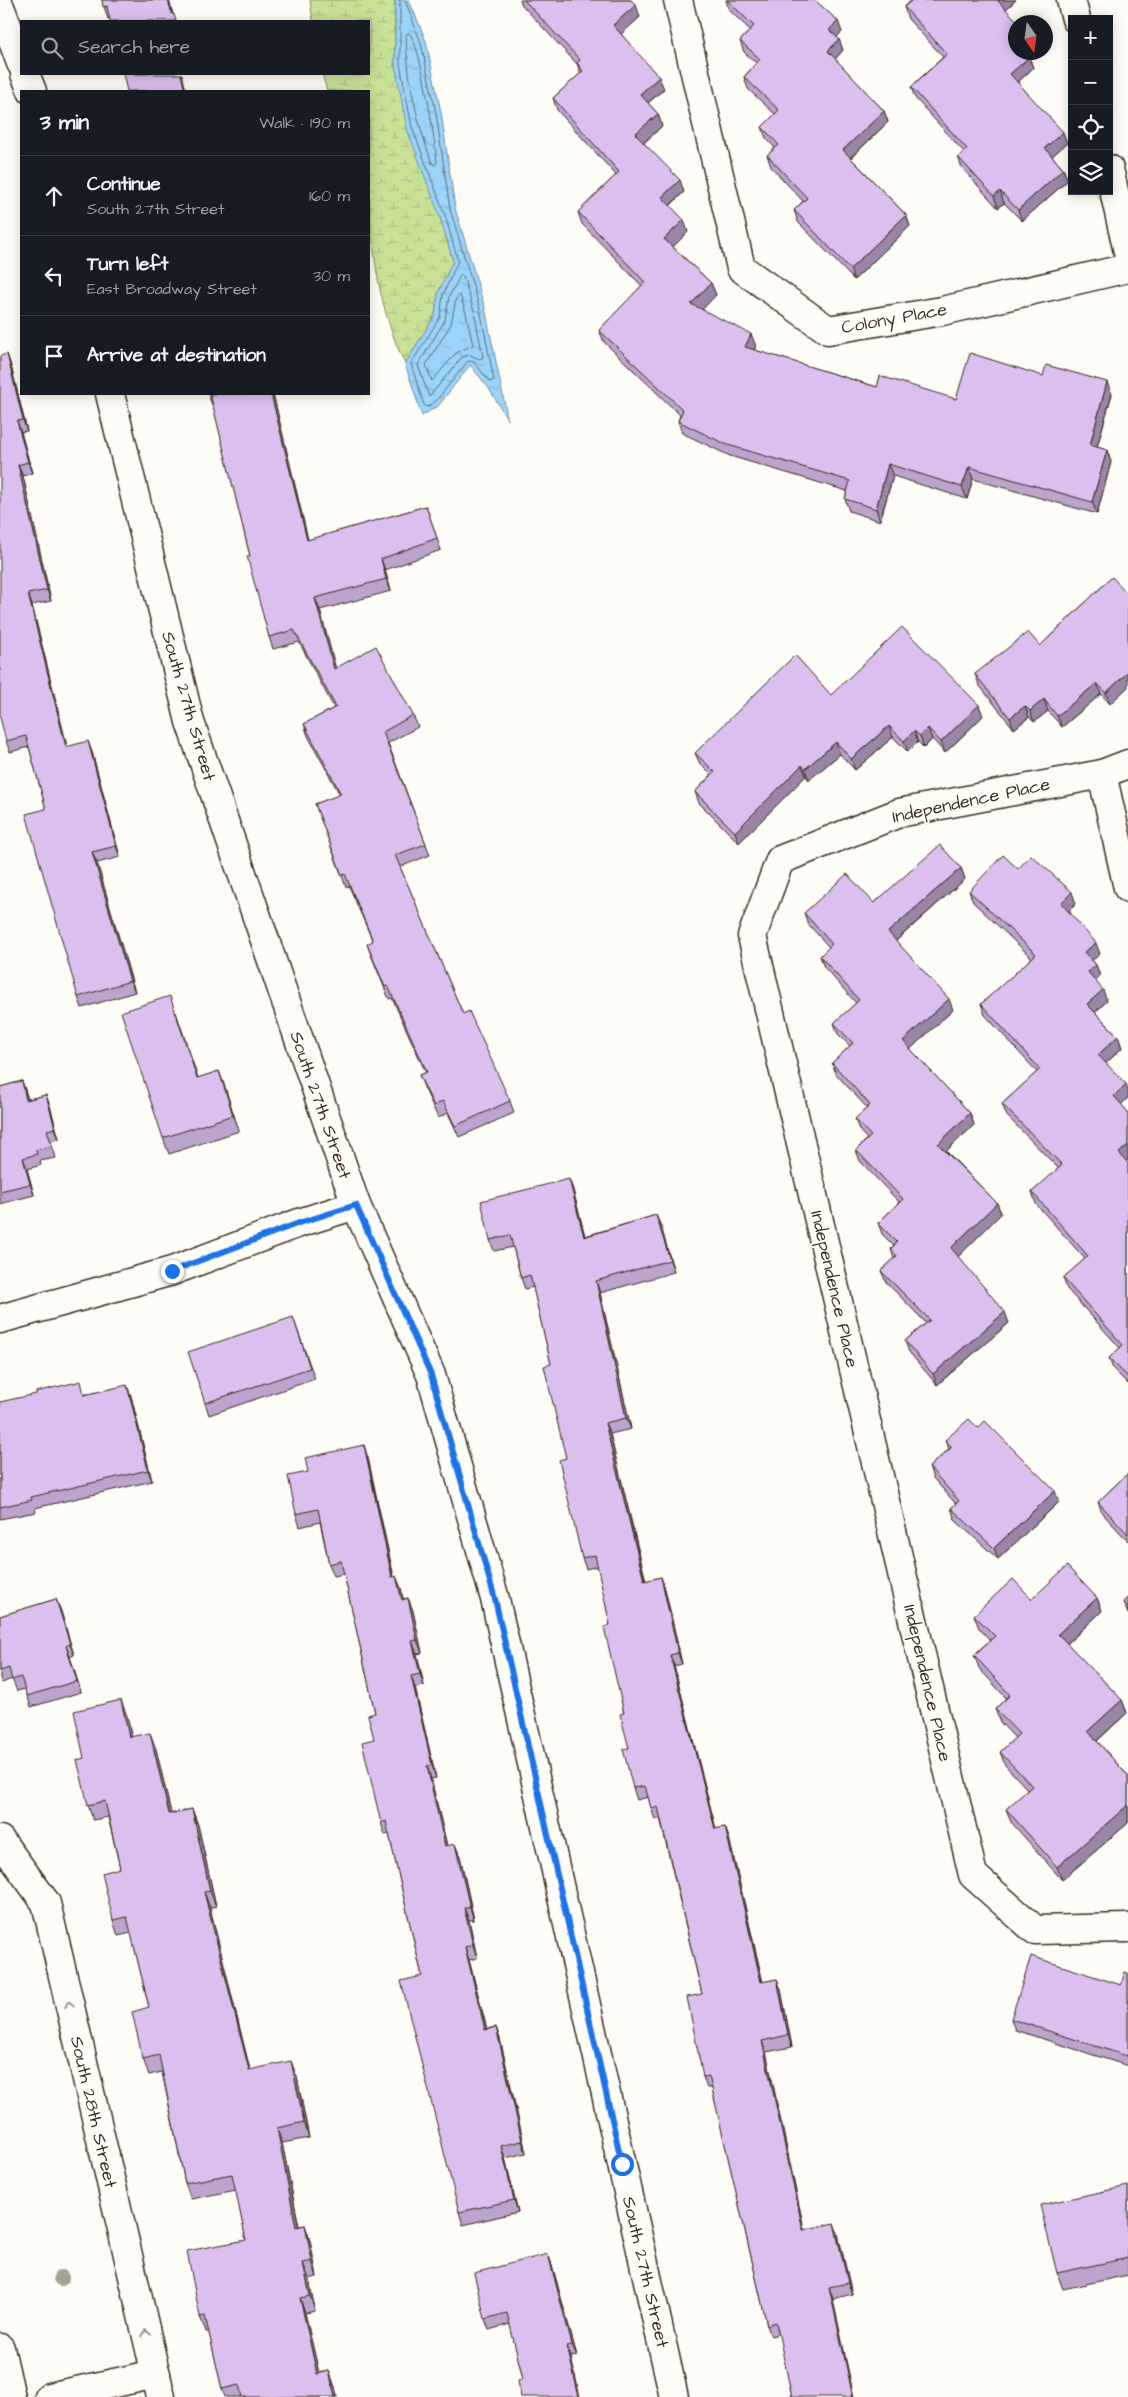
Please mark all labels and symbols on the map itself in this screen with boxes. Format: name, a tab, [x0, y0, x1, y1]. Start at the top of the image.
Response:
north arrow	[1008, 15, 1053, 60]
street label: Colony Place	[839, 297, 949, 341]
street label: South 27th Street	[155, 628, 222, 785]
street label: Independence Place	[890, 772, 1052, 829]
street label: South 27th Street	[284, 1028, 358, 1183]
street label: Independence Place	[804, 1208, 865, 1370]
route end	[161, 1260, 184, 1283]
street label: Independence Place	[897, 1602, 958, 1764]
one-way arrow	[64, 1999, 75, 2008]
street label: South 28th Street	[64, 2034, 123, 2191]
route start	[611, 2153, 634, 2176]
street label: South 27th Street	[616, 2194, 675, 2351]
one-way arrow	[141, 2328, 152, 2337]

